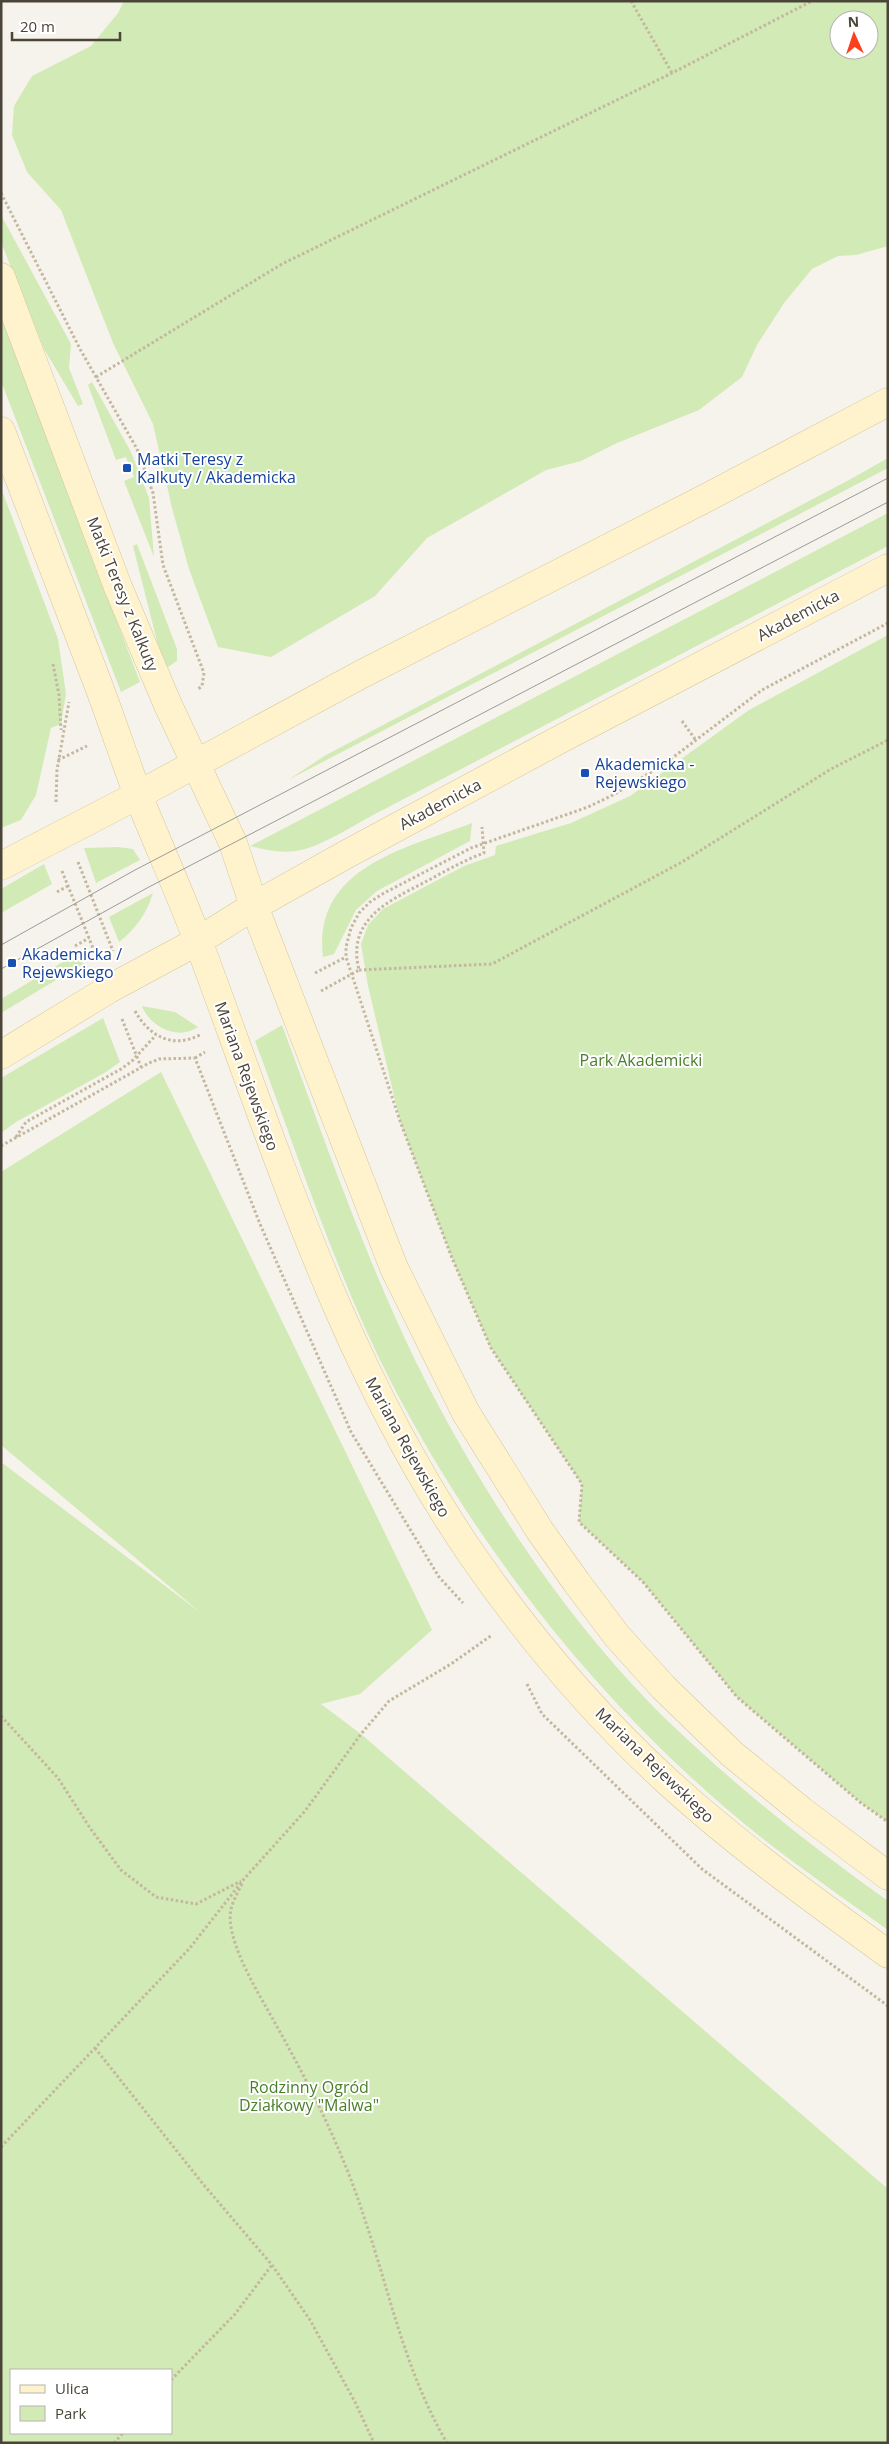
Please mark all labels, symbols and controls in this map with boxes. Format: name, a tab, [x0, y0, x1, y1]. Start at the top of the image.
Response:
scale bar	[12, 10, 120, 42]
north arrow	[829, 10, 879, 60]
text: N	[847, 12, 859, 31]
text: 20 m	[20, 16, 55, 36]
place label: Matki Teresy z Kalkuty / Akademicka	[137, 448, 296, 488]
marker: Matki Teresy z Kalkuty / Akademicka	[121, 462, 133, 474]
street label: Matki Teresy z Kalkuty	[82, 513, 164, 676]
street label: Akademicka	[753, 584, 843, 646]
place label: Akademicka - Rejewskiego	[595, 753, 694, 793]
marker: Akademicka - Rejewskiego	[579, 767, 591, 779]
street label: Akademicka	[395, 773, 485, 835]
place label: Akademicka / Rejewskiego	[22, 943, 122, 983]
marker: Akademicka / Rejewskiego	[6, 957, 18, 969]
street label: Mariana Rejewskiego	[210, 998, 284, 1154]
park label: Park Akademicki	[580, 1049, 702, 1071]
street label: Mariana Rejewskiego	[360, 1373, 456, 1521]
street label: Mariana Rejewskiego	[591, 1702, 719, 1828]
park label: Rodzinny Ogród Działkowy "Malwa"	[239, 2076, 379, 2116]
legend	[10, 2369, 172, 2434]
text: Ulica	[55, 2378, 89, 2398]
text: Park	[55, 2403, 86, 2423]

